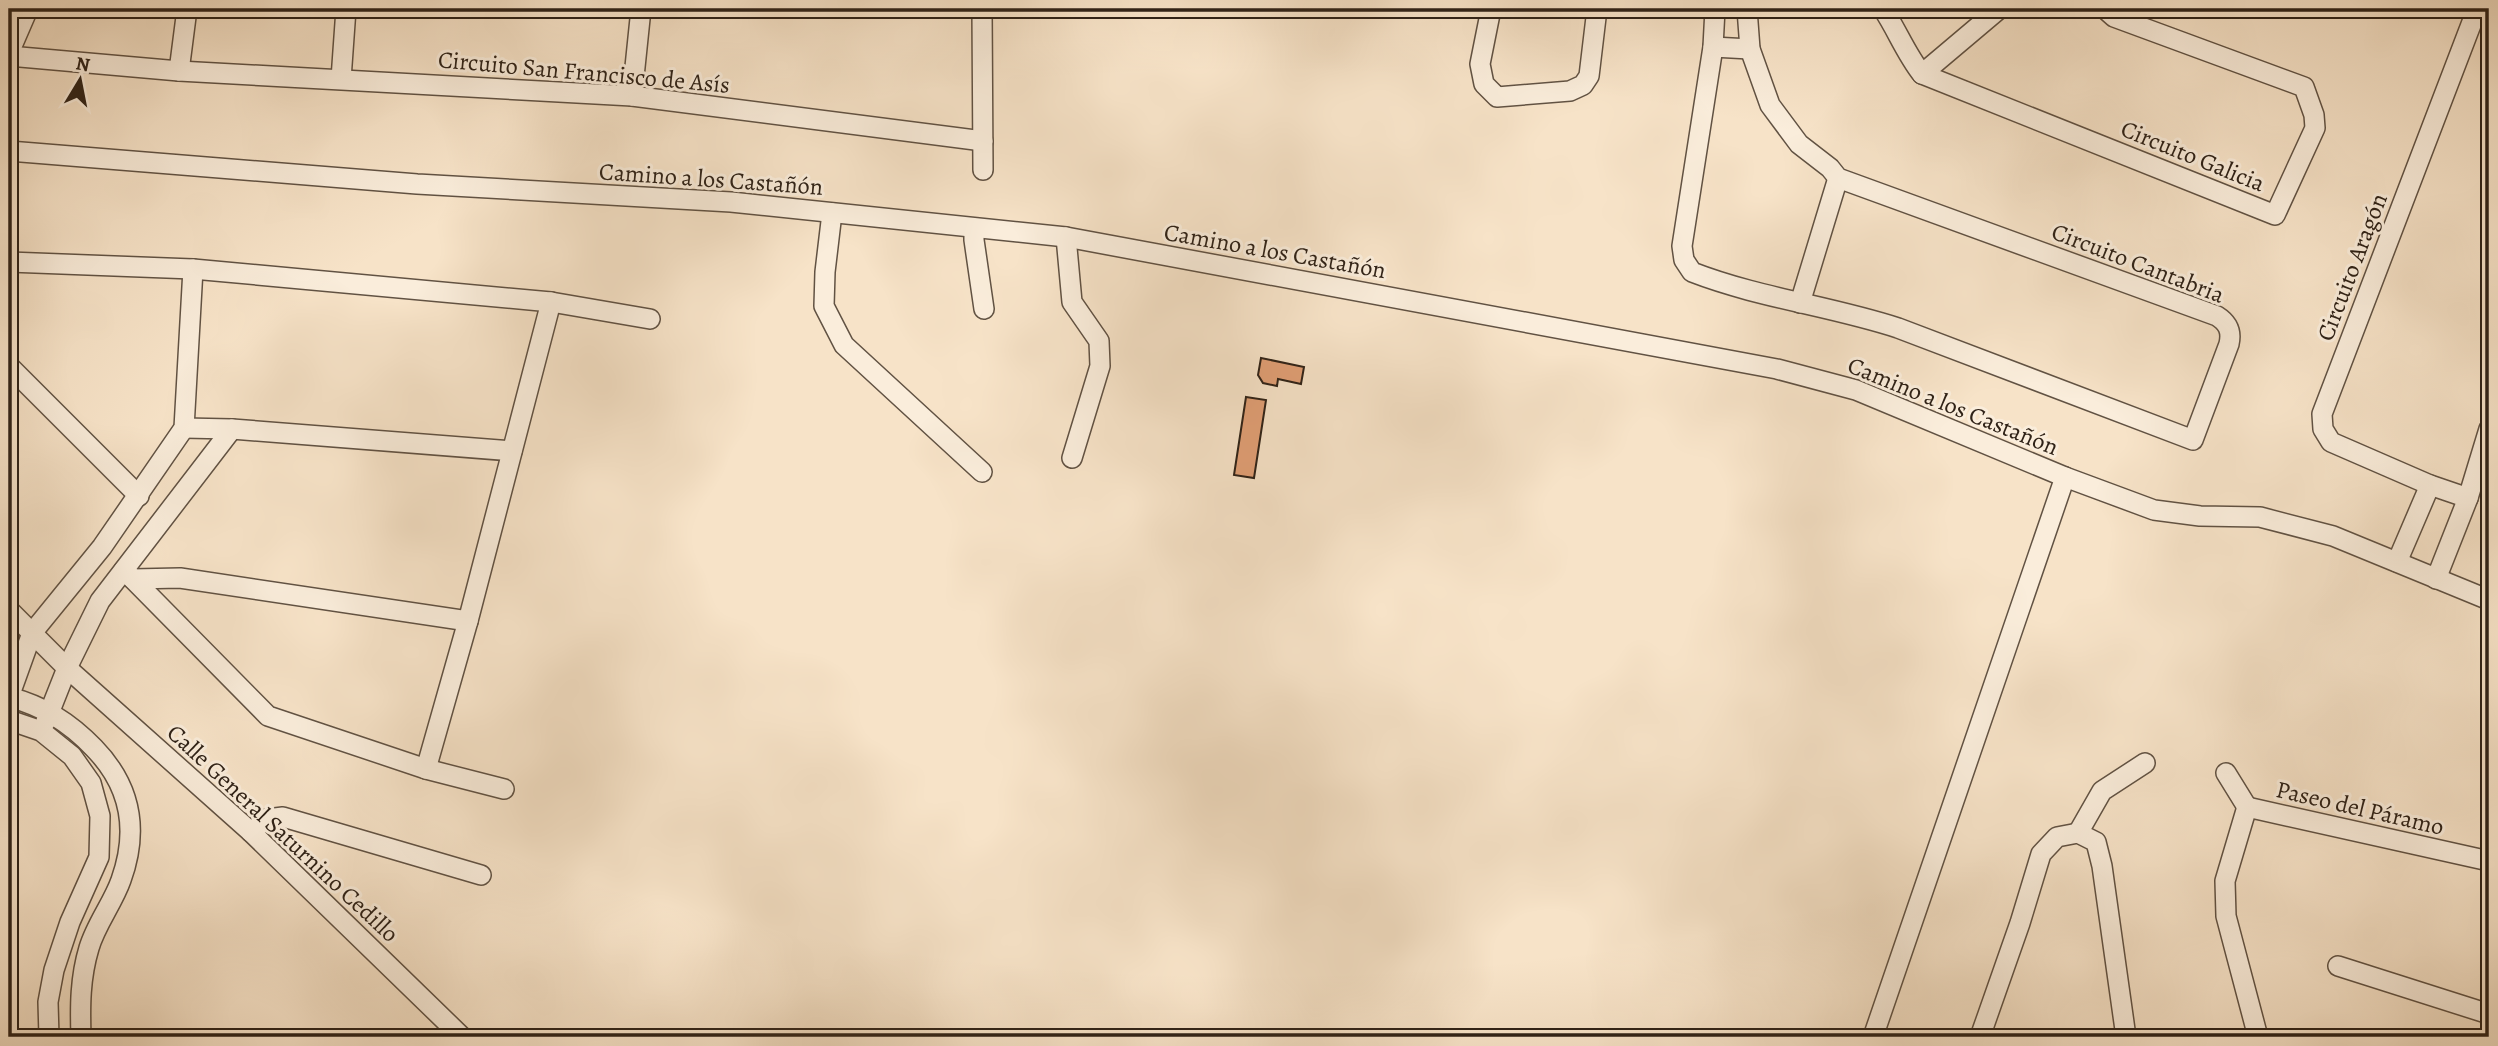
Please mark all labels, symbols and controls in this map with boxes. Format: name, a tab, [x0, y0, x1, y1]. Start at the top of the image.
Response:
street label: Circuito San Francisco de Asís	[437, 43, 731, 101]
north arrow	[46, 46, 116, 116]
text: N	[74, 50, 92, 78]
street label: Circuito Galicia	[2116, 113, 2270, 200]
street label: Camino a los Castañón	[598, 155, 824, 203]
street label: Circuito Aragón	[2309, 189, 2395, 345]
street label: Circuito Cantabria	[2047, 215, 2230, 311]
street label: Camino a los Castañón	[1162, 216, 1388, 286]
street label: Camino a los Castañón	[1843, 349, 2063, 463]
street label: Calle General Saturnino Cedillo	[160, 717, 406, 949]
street label: Paseo del Páramo	[2273, 773, 2447, 843]

